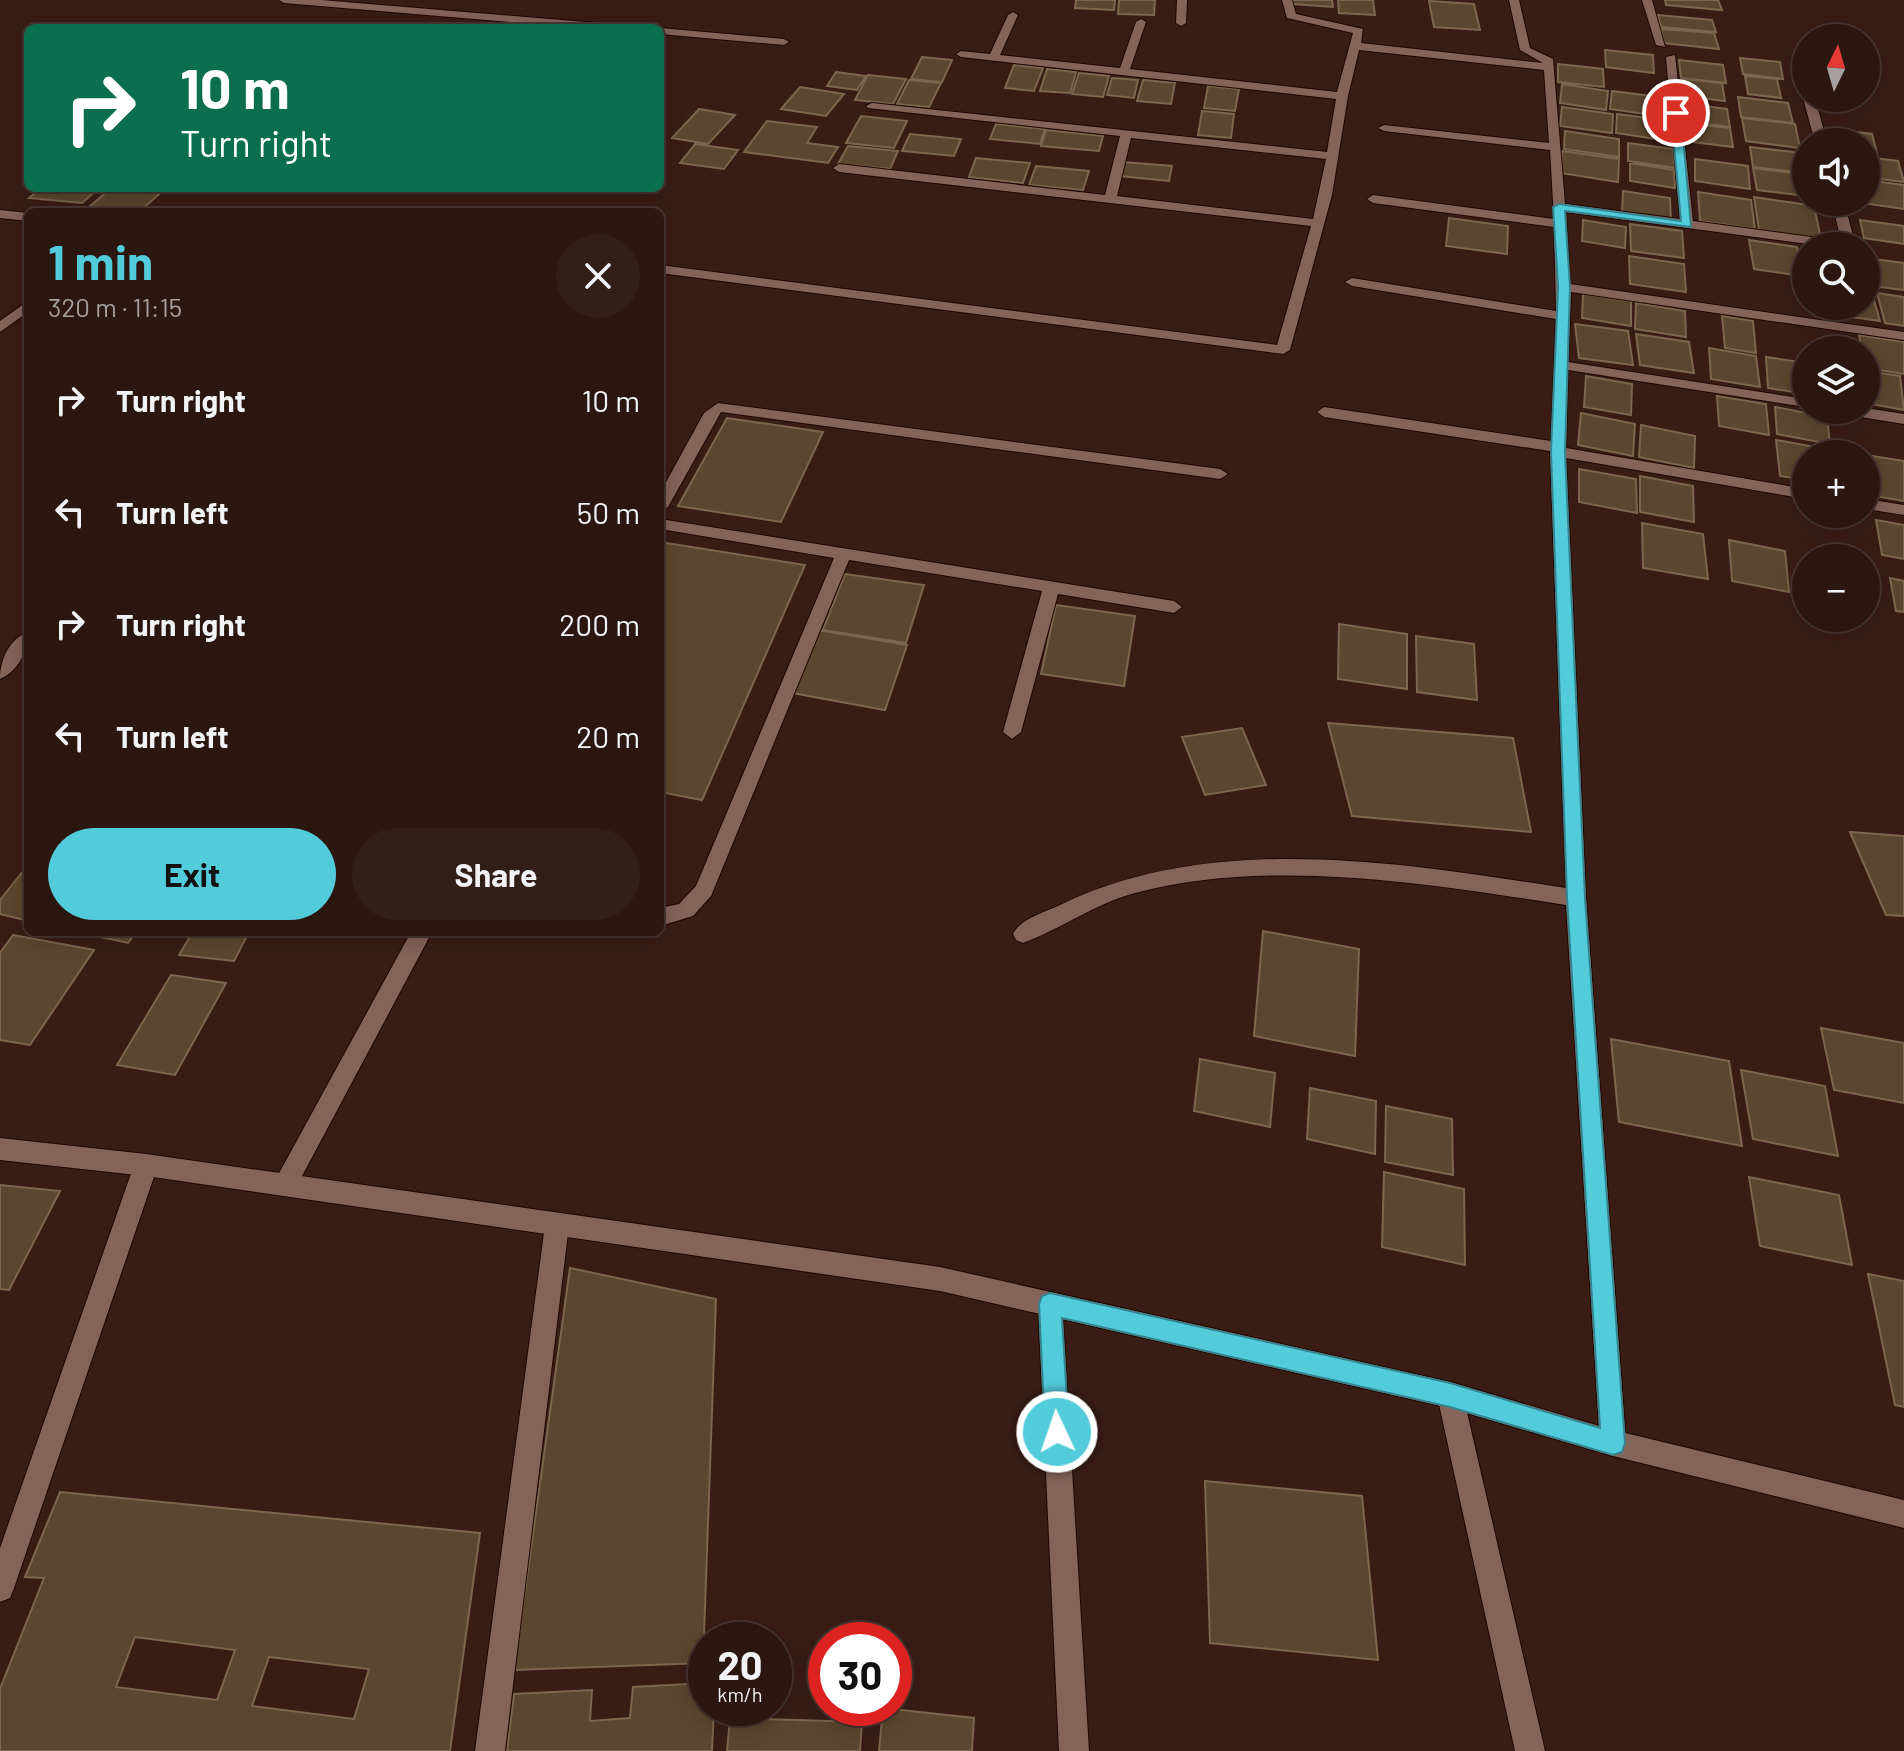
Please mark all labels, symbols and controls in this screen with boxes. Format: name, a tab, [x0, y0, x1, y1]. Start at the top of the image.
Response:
north arrow	[1792, 24, 1880, 112]
map controls	[1792, 24, 1880, 632]
text: 10 m	[180, 53, 290, 120]
icon: right	[48, 56, 152, 160]
pin	[1642, 79, 1710, 147]
icon: arrive	[1654, 91, 1698, 135]
text: Turn right	[180, 121, 332, 164]
button: sound	[1792, 128, 1880, 216]
text: 1 min	[48, 232, 153, 290]
button: search	[1792, 232, 1880, 320]
button: close	[556, 234, 640, 318]
text: 320 m · 11:15	[48, 291, 182, 322]
button: layers	[1792, 336, 1880, 424]
icon: right	[48, 378, 92, 422]
text: Turn right	[116, 382, 246, 418]
text: 10 m	[582, 382, 640, 418]
button: +	[1792, 440, 1880, 528]
icon: left	[48, 490, 92, 534]
text: Turn left	[116, 494, 229, 530]
text: 50 m	[577, 494, 640, 530]
button: −	[1792, 544, 1880, 632]
icon: right	[48, 602, 92, 646]
text: Turn right	[116, 606, 246, 642]
text: 200 m	[559, 606, 640, 642]
icon: left	[48, 714, 92, 758]
text: Turn left	[116, 718, 229, 754]
text: 20 m	[576, 718, 640, 754]
button: Exit	[48, 828, 336, 920]
button: Share	[352, 828, 640, 920]
position arrow	[1015, 1390, 1099, 1474]
speed limit sign: 30	[808, 1622, 912, 1726]
text: 20	[717, 1640, 763, 1688]
text: km/h	[717, 1682, 763, 1706]

